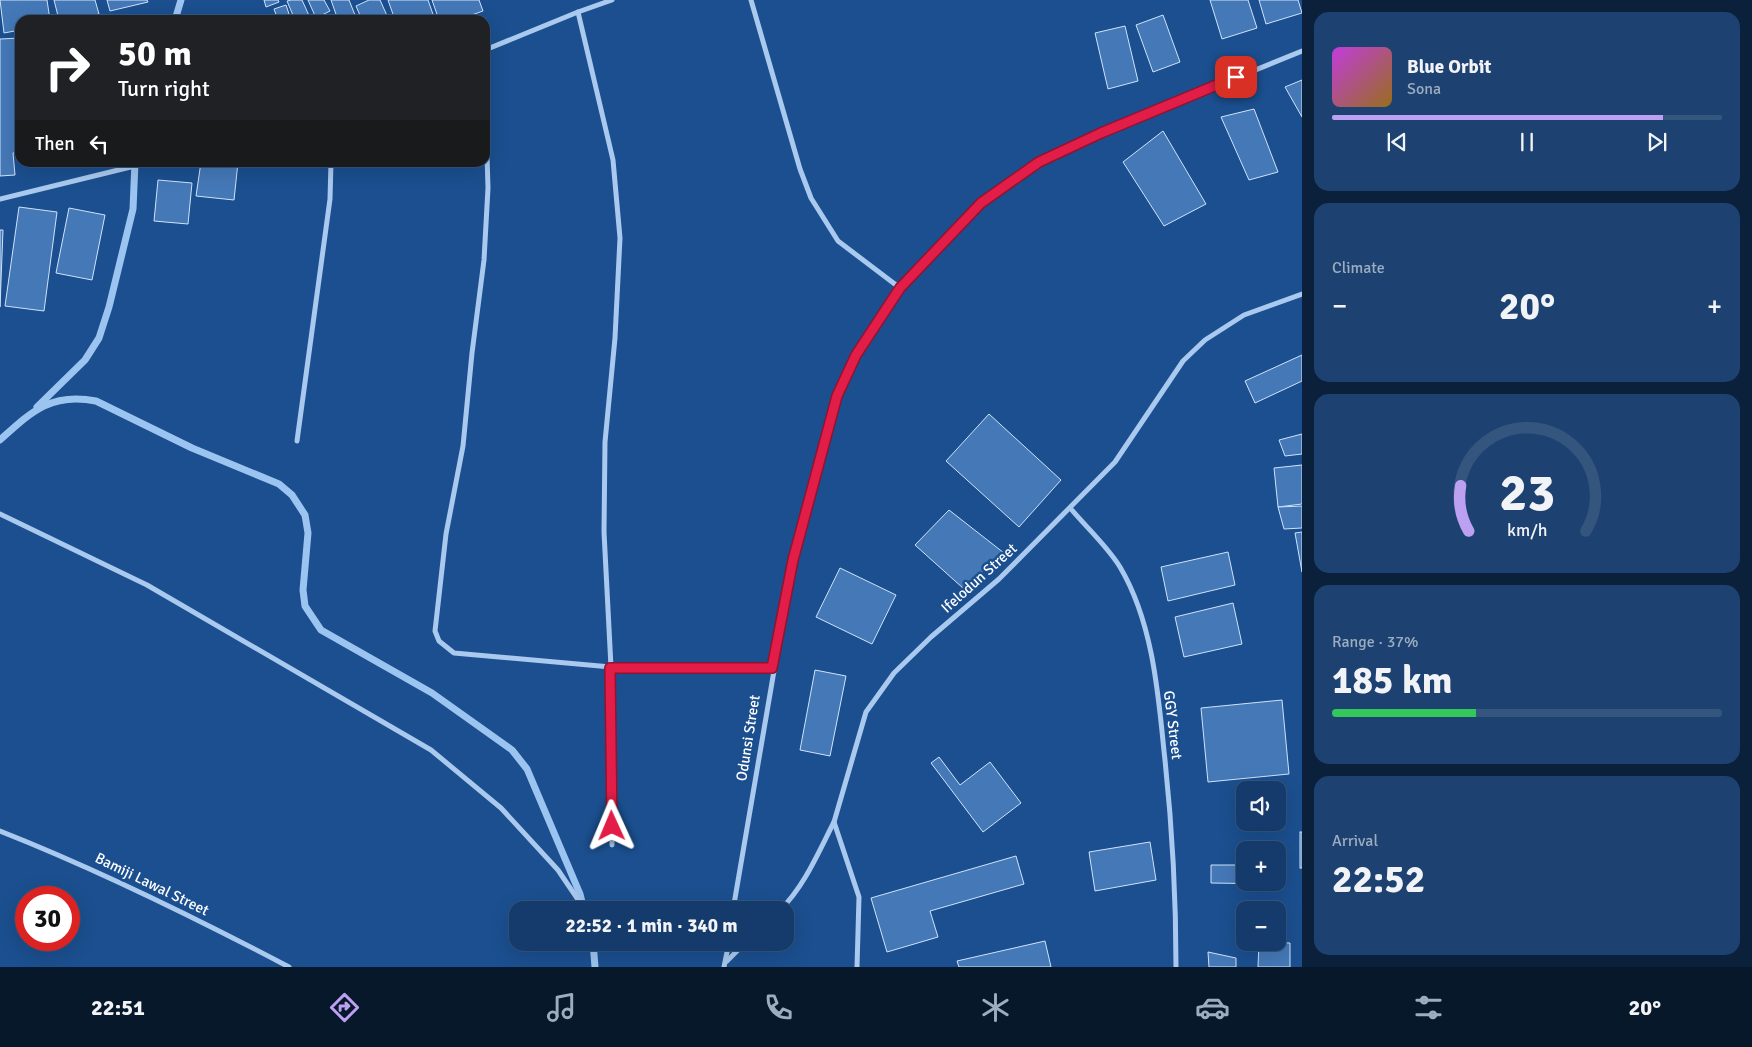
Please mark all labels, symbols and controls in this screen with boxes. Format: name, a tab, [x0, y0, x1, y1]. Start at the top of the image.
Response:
text: 50 m	[118, 32, 192, 75]
icon: right	[35, 35, 100, 100]
text: Blue Orbit	[1407, 55, 1491, 79]
pin	[1215, 56, 1257, 98]
icon: arrive	[1222, 63, 1250, 91]
text: Turn right	[118, 75, 210, 102]
text: Sona	[1407, 79, 1441, 99]
icon: previous	[1383, 128, 1411, 156]
icon: pause	[1513, 128, 1541, 156]
icon: next	[1643, 128, 1671, 156]
icon: left	[85, 130, 113, 158]
text: Then	[35, 132, 75, 156]
text: Climate	[1332, 258, 1385, 278]
text: 20°	[1499, 283, 1555, 330]
text: −	[1332, 289, 1347, 323]
text: +	[1707, 289, 1722, 323]
text: 23	[1499, 461, 1555, 525]
text: km/h	[1507, 519, 1547, 541]
street label: Ifelodun Street	[937, 539, 1021, 617]
text: Range · 37%	[1332, 632, 1418, 652]
text: 185 km	[1332, 657, 1453, 704]
street label: GGY Street	[1160, 690, 1186, 760]
street label: Odunsi Street	[732, 694, 764, 782]
map controls	[1236, 781, 1286, 951]
button: sound	[1236, 781, 1286, 831]
position arrow	[585, 799, 637, 851]
text: Arrival	[1332, 831, 1378, 851]
button: +	[1236, 841, 1286, 891]
street label: Bamiji Lawal Street	[92, 849, 212, 919]
text: 22:52	[1332, 856, 1425, 903]
speed limit sign: 30	[15, 886, 80, 951]
button: −	[1236, 901, 1286, 951]
text: 22:52 · 1 min · 340 m	[565, 914, 738, 938]
icon: directions	[327, 990, 362, 1025]
icon: music	[544, 990, 579, 1025]
icon: phone	[761, 990, 796, 1025]
icon: climate	[978, 990, 1013, 1025]
icon: car	[1195, 990, 1230, 1025]
icon: filters	[1411, 990, 1446, 1025]
text: 22:51	[91, 994, 145, 1021]
text: 20°	[1628, 994, 1661, 1021]

